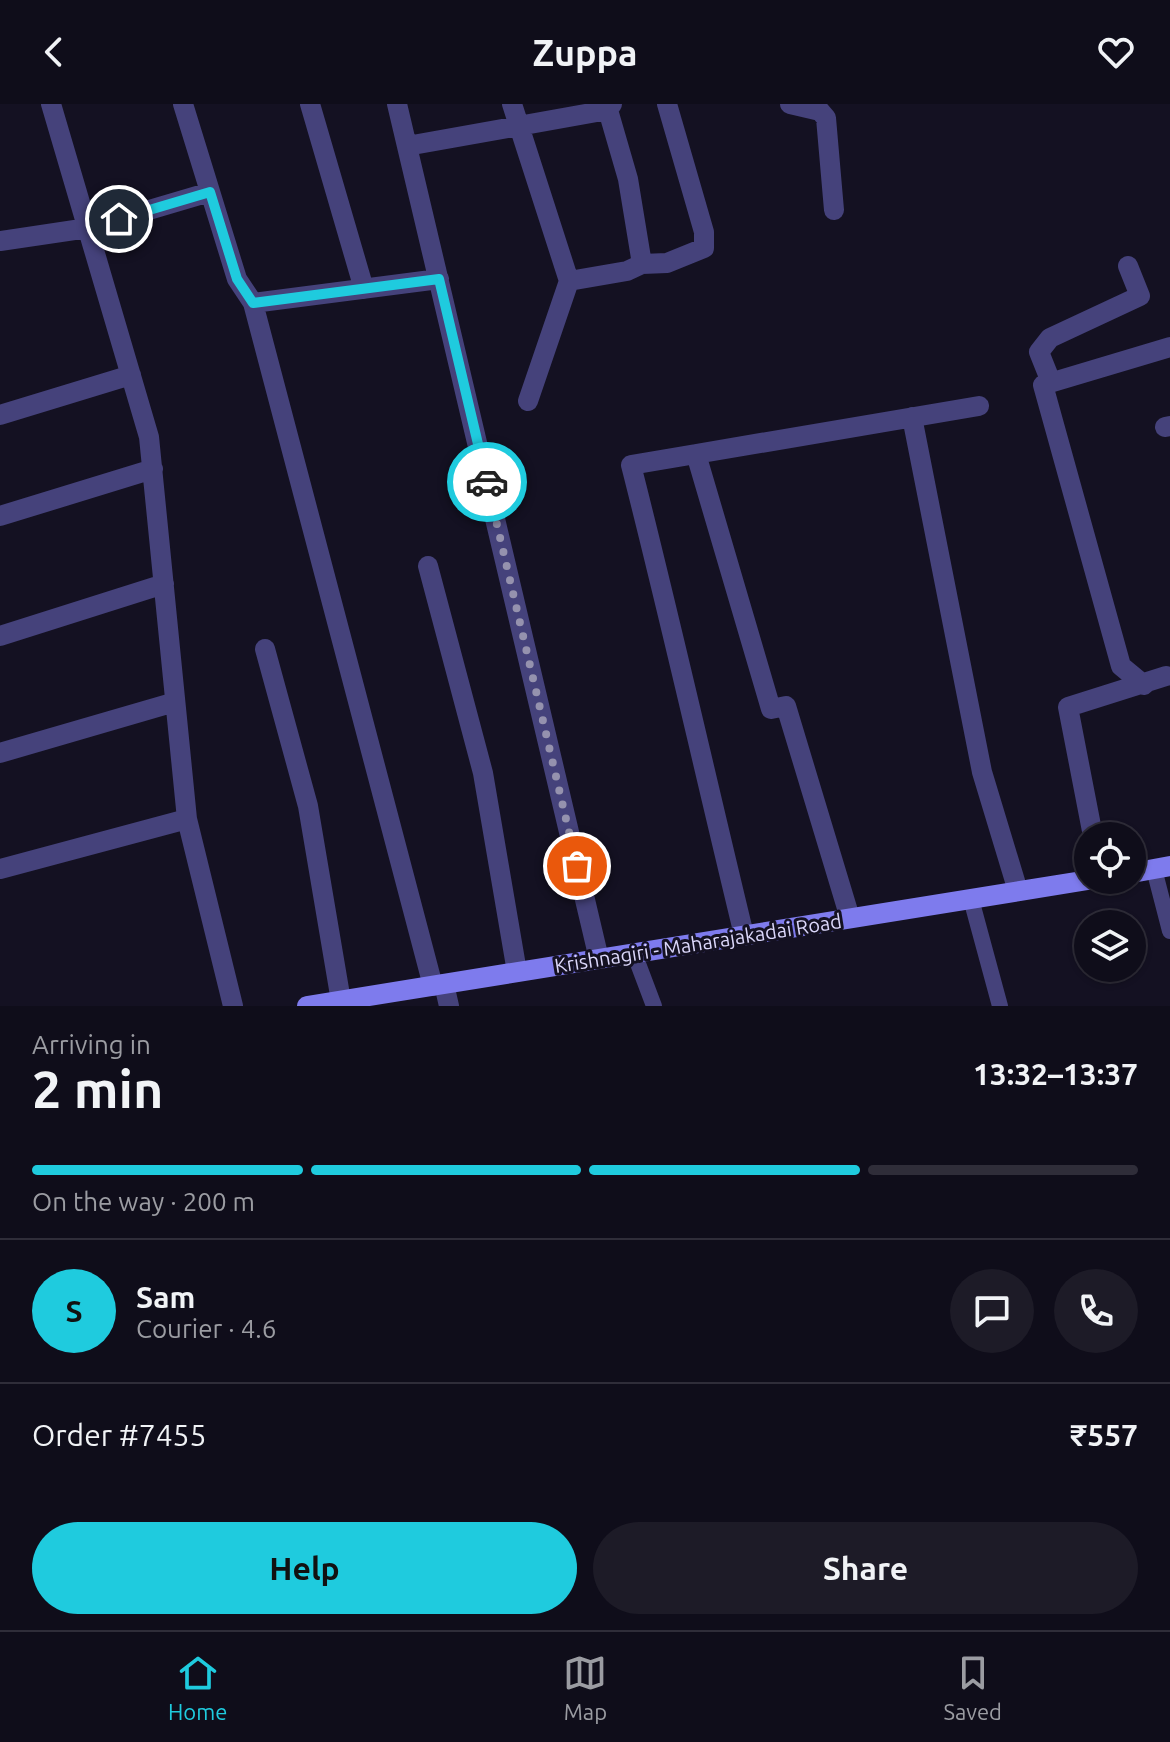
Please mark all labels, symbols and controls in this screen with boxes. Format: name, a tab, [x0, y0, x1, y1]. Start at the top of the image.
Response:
icon: back	[32, 30, 76, 74]
icon: heart	[1094, 30, 1138, 74]
text: Zuppa	[532, 32, 638, 73]
pin	[85, 185, 153, 253]
icon: home	[97, 197, 141, 241]
courier	[447, 442, 527, 522]
icon: car	[465, 460, 509, 504]
map controls	[1074, 822, 1146, 982]
button: locate	[1074, 822, 1146, 894]
pin	[543, 832, 611, 900]
icon: bag	[555, 844, 599, 888]
street label: Krishnagiri - Maharajakadai Road	[553, 909, 843, 977]
button: layers	[1074, 910, 1146, 982]
text: Arriving in	[32, 1030, 151, 1059]
text: 13:32–13:37	[973, 1057, 1138, 1091]
text: 2 min	[32, 1060, 163, 1118]
text: On the way · 200 m	[32, 1187, 255, 1216]
button: chat	[950, 1269, 1034, 1353]
button: phone	[1054, 1269, 1138, 1353]
text: Sam	[136, 1280, 195, 1314]
text: S	[65, 1294, 83, 1328]
text: Courier · 4.6	[136, 1314, 276, 1343]
text: Order #7455	[32, 1418, 206, 1452]
text: ₹557	[1070, 1418, 1138, 1452]
button: Help	[32, 1522, 577, 1614]
button: Share	[593, 1522, 1138, 1614]
tab: Home	[168, 1651, 227, 1724]
tab: Map	[563, 1651, 607, 1724]
tab: Saved	[943, 1651, 1002, 1724]

